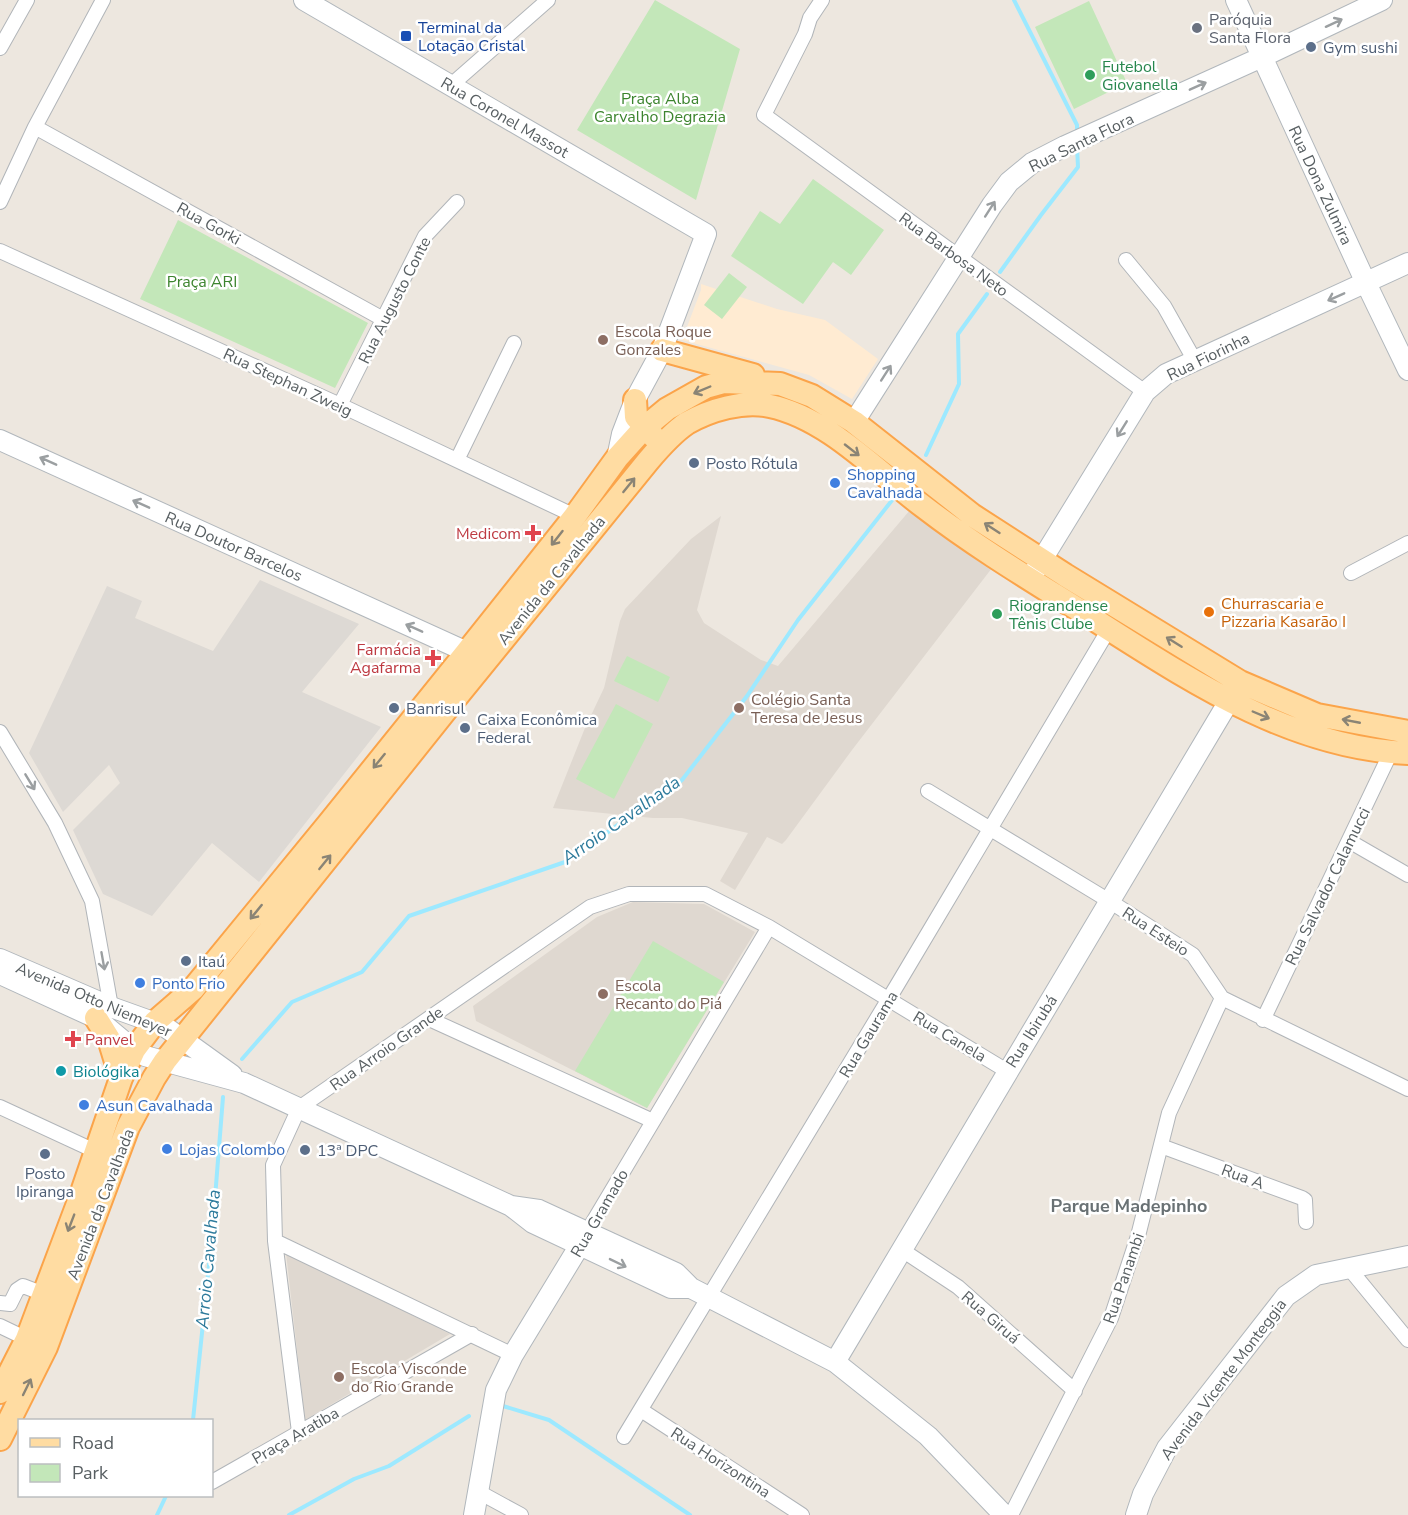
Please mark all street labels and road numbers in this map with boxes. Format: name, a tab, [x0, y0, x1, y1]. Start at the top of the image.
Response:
street label: Rua Coronel Massot	[437, 72, 573, 164]
street label: Rua Santa Flora	[1025, 108, 1138, 178]
street label: Rua Dona Zulmira	[1283, 122, 1357, 249]
street label: Rua Gorki	[172, 197, 245, 251]
street label: Rua Barbosa Neto	[894, 208, 1013, 302]
street label: Rua Augusto Conte	[353, 233, 436, 368]
street label: Rua Fiorinha	[1163, 327, 1254, 386]
street label: Rua Stephan Zweig	[219, 343, 356, 422]
street label: Rua Doutor Barcelos	[161, 507, 306, 587]
street label: Avenida da Cavalhada	[493, 511, 611, 650]
street label: Rua Salvador Calamucci	[1280, 804, 1376, 969]
street label: Rua Esteio	[1118, 902, 1193, 962]
street label: Avenida Otto Niemeyer	[12, 957, 175, 1043]
street label: Rua Gaurama	[834, 987, 903, 1082]
street label: Rua Ibirubá	[1001, 991, 1063, 1072]
street label: Rua Arroio Grande	[326, 1001, 448, 1096]
street label: Rua Canela	[909, 1006, 990, 1067]
street label: Avenida da Cavalhada	[62, 1126, 140, 1283]
street label: Rua A	[1218, 1159, 1267, 1195]
street label: Rua Gramado	[566, 1165, 634, 1262]
street label: Rua Panambi	[1098, 1230, 1150, 1327]
street label: Rua Giruá	[956, 1286, 1024, 1349]
street label: Avenida Vicente Monteggia	[1156, 1294, 1292, 1465]
street label: Praça Aratiba	[248, 1402, 343, 1470]
street label: Rua Horizontina	[666, 1422, 775, 1503]

